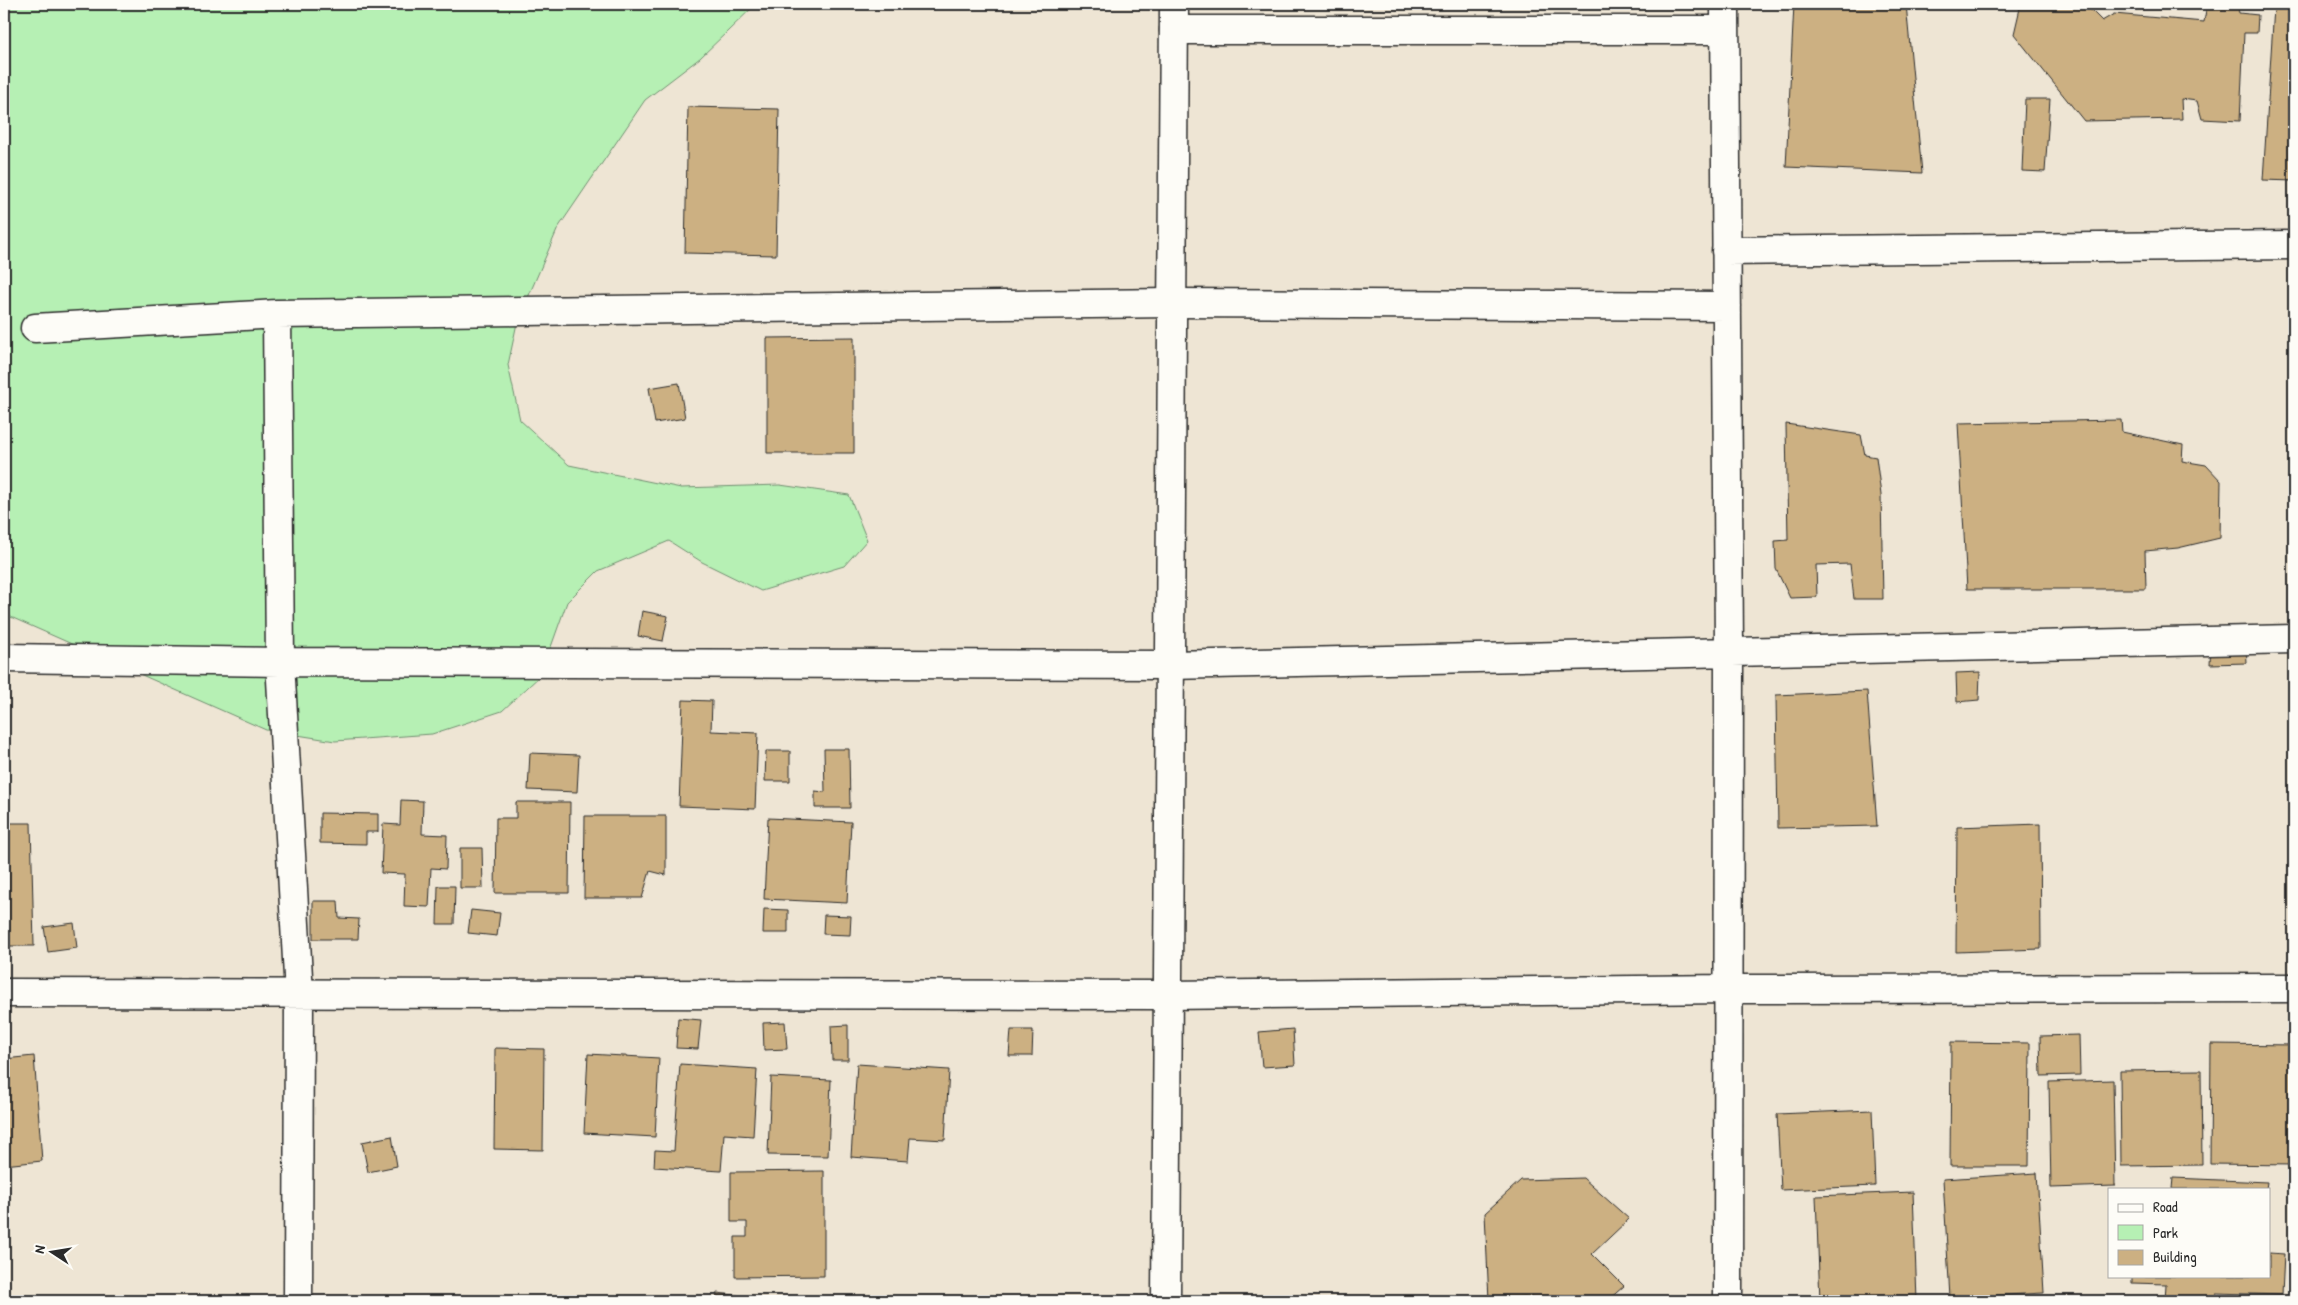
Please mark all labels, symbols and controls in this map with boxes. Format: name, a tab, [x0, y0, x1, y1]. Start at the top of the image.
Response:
legend	[2108, 1188, 2270, 1278]
text: Road	[2153, 1196, 2178, 1217]
text: Park	[2153, 1222, 2178, 1243]
north arrow	[28, 1228, 78, 1278]
text: N	[29, 1243, 49, 1255]
text: Building	[2153, 1246, 2197, 1267]

